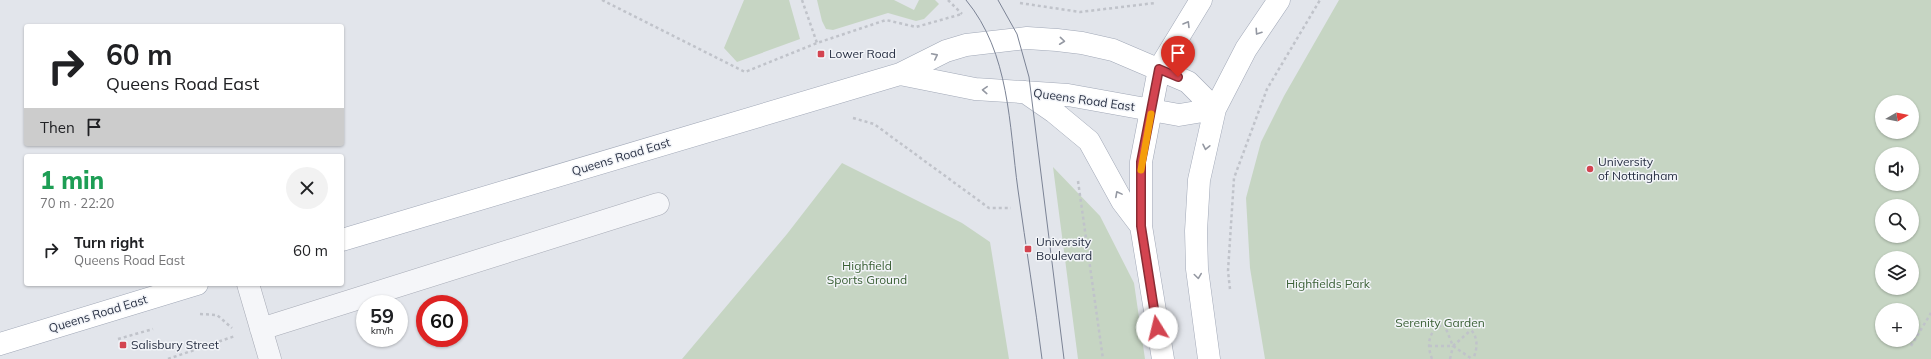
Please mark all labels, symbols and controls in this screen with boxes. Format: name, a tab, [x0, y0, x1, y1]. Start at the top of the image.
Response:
one-way arrow	[1182, 21, 1189, 28]
one-way arrow	[1256, 28, 1263, 35]
one-way arrow	[1059, 36, 1065, 45]
pin	[1161, 36, 1195, 77]
text: 60 m	[106, 37, 172, 72]
icon: right	[40, 40, 92, 92]
icon: arrive	[1167, 42, 1189, 64]
place label: Lower Road	[829, 46, 896, 61]
marker: Lower Road	[816, 49, 826, 59]
one-way arrow	[931, 54, 938, 61]
text: Queens Road East	[106, 72, 259, 95]
one-way arrow	[982, 85, 988, 94]
street label: Queens Road East	[1032, 85, 1136, 114]
north arrow	[1875, 95, 1919, 139]
map controls	[1875, 95, 1919, 347]
icon: arrive	[83, 116, 105, 138]
text: Then	[40, 118, 75, 137]
street label: Queens Road East	[570, 134, 672, 179]
one-way arrow	[1203, 144, 1211, 151]
button: sound	[1875, 147, 1919, 191]
place label: University of Nottingham	[1598, 154, 1678, 183]
marker: University of Nottingham	[1585, 164, 1595, 174]
text: 1 min	[40, 165, 104, 195]
button: close	[286, 167, 328, 209]
one-way arrow	[1116, 191, 1123, 199]
text: 70 m · 22:20	[40, 195, 114, 211]
button: search	[1875, 199, 1919, 243]
text: Turn right	[74, 233, 144, 252]
place label: University Boulevard	[1036, 234, 1092, 263]
icon: right	[40, 239, 62, 261]
text: 60 m	[293, 241, 328, 260]
marker: University Boulevard	[1023, 244, 1033, 254]
button: layers	[1875, 251, 1919, 295]
text: Queens Road East	[74, 252, 185, 268]
park label: Highfield Sports Ground	[827, 258, 907, 287]
one-way arrow	[1193, 273, 1202, 280]
park label: Highfields Park	[1286, 276, 1371, 291]
street label: Queens Road East	[47, 291, 149, 336]
speed limit sign: 60	[416, 295, 468, 347]
text: 59	[370, 303, 394, 328]
button: +	[1875, 303, 1919, 347]
position arrow	[1136, 307, 1178, 349]
park label: Serenity Garden	[1395, 315, 1485, 330]
text: km/h	[371, 324, 393, 337]
place label: Salisbury Street	[131, 337, 219, 352]
marker: Salisbury Street	[118, 340, 128, 350]

